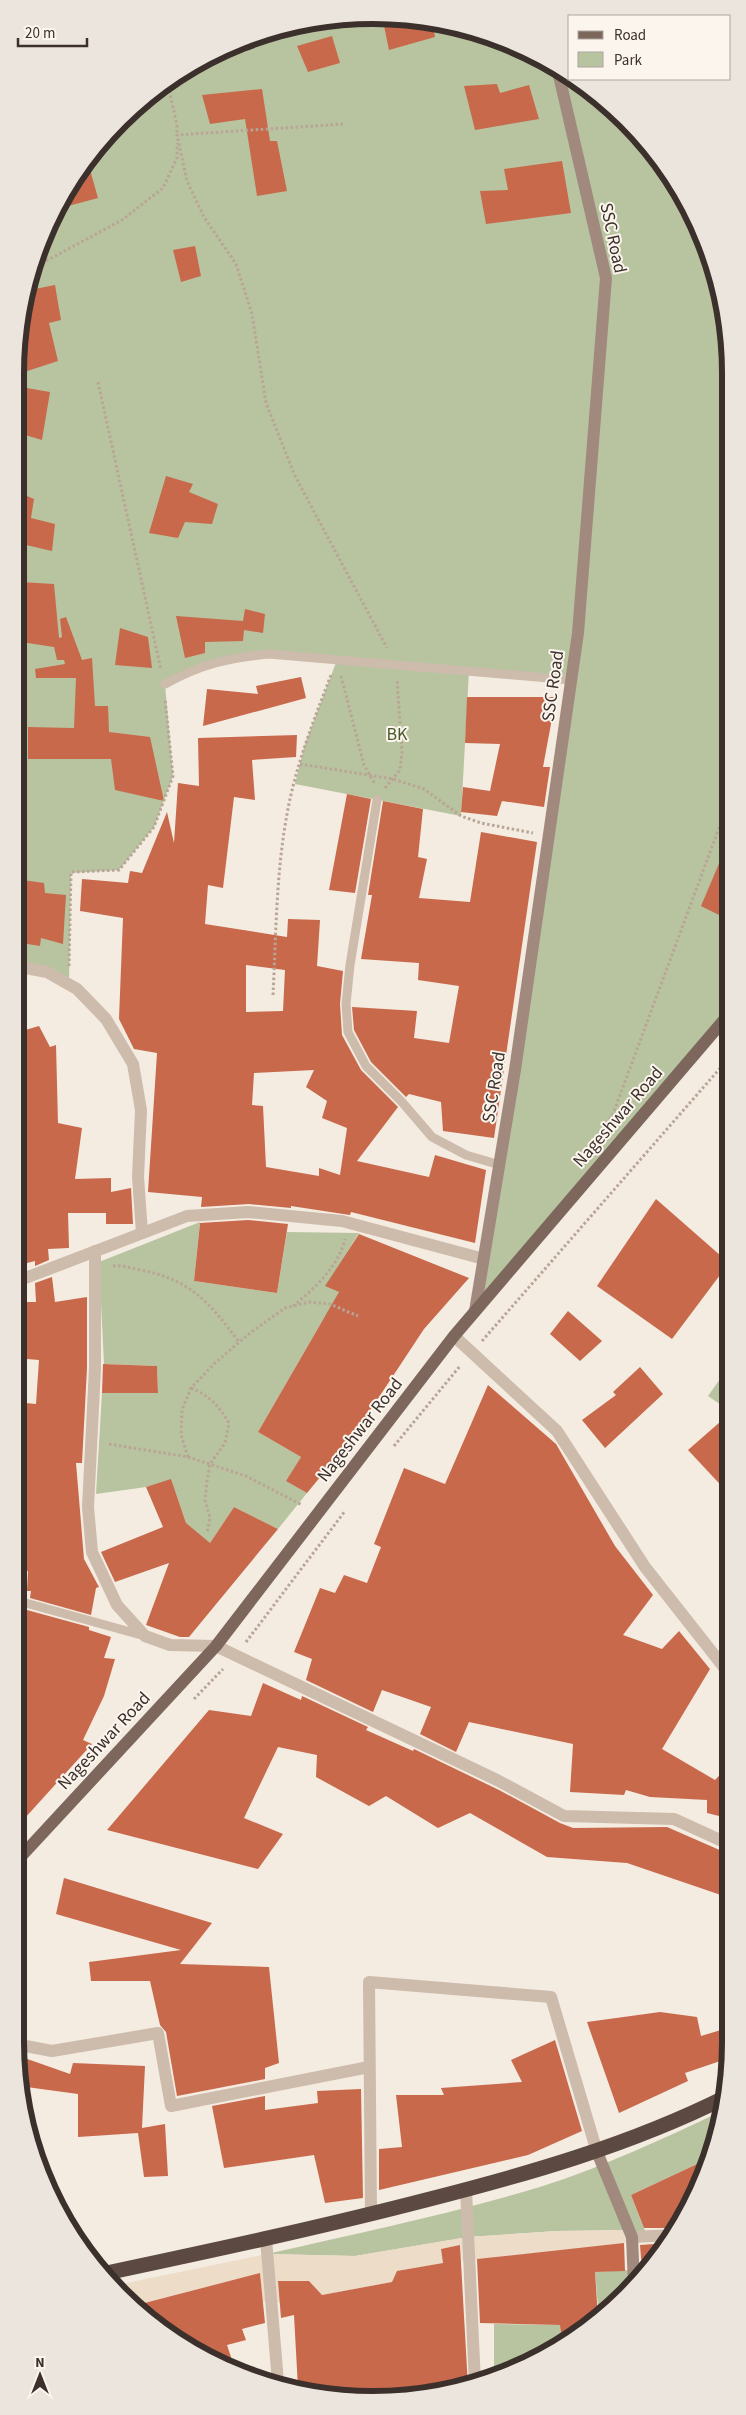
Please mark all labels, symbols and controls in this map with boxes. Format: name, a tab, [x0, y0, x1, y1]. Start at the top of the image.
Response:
scale bar	[18, 15, 86, 47]
legend	[568, 15, 731, 80]
text: 20 m	[25, 23, 55, 44]
text: Road	[614, 25, 646, 46]
text: Park	[614, 50, 643, 71]
street label: SSC Road	[593, 200, 633, 276]
street label: SSC Road	[536, 649, 570, 723]
park label: BK	[386, 722, 408, 747]
street label: SSC Road	[476, 1050, 512, 1124]
street label: Nageshwar Road	[567, 1061, 669, 1173]
street label: Nageshwar Road	[311, 1373, 409, 1487]
street label: Nageshwar Road	[52, 1686, 156, 1796]
north arrow	[15, 2350, 65, 2400]
text: N	[35, 2353, 45, 2373]

